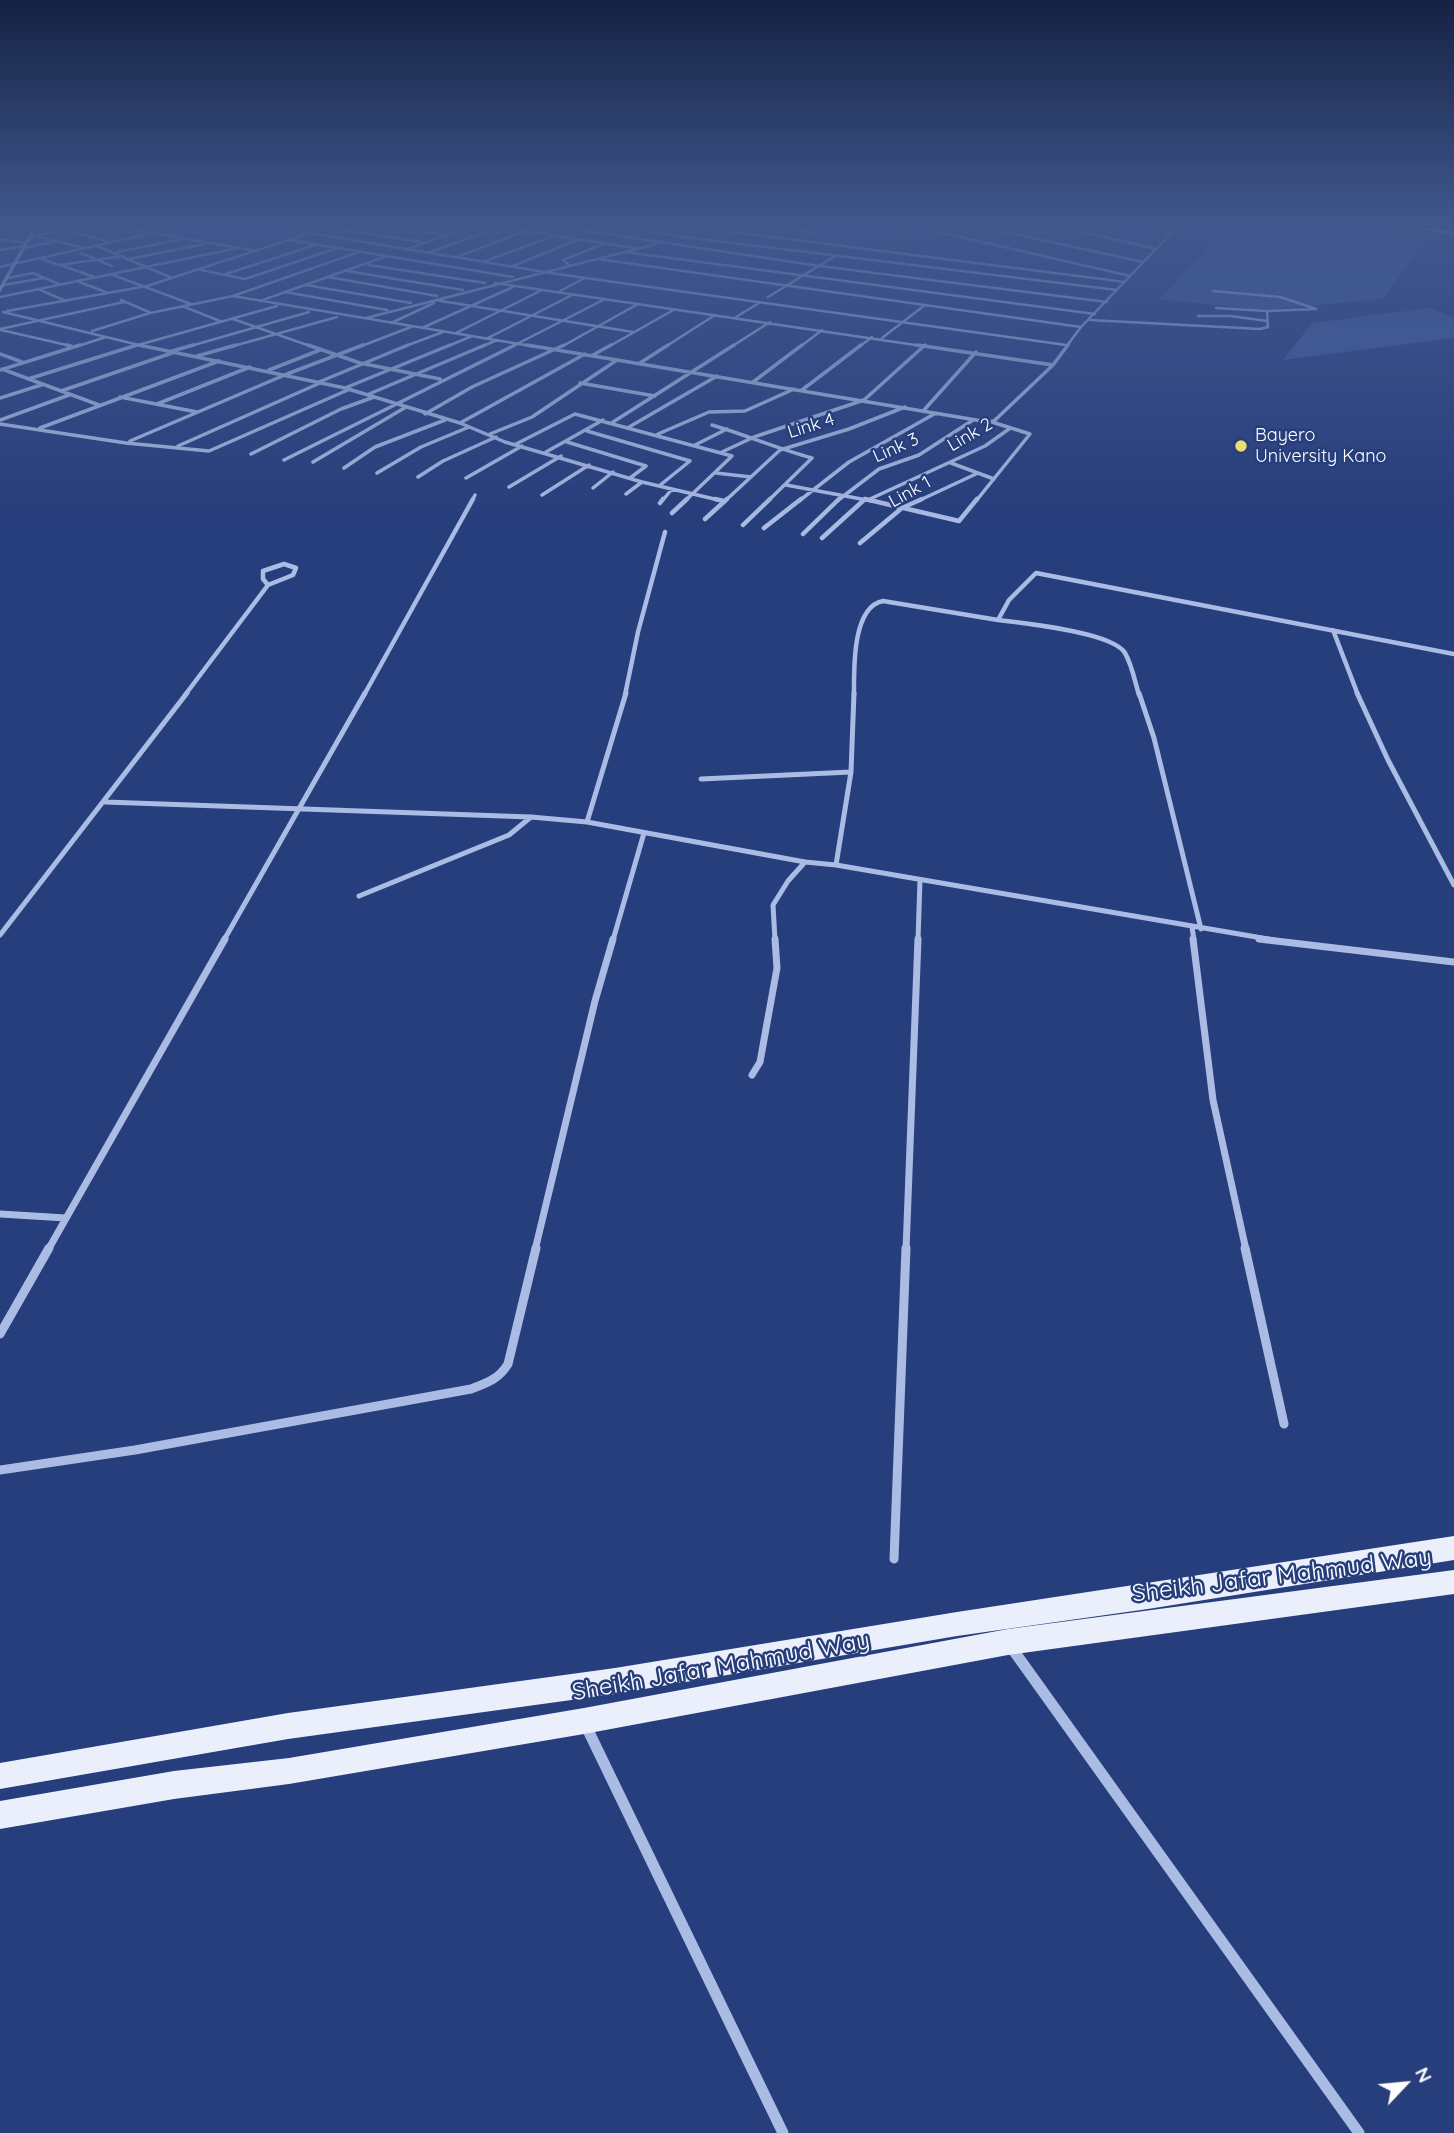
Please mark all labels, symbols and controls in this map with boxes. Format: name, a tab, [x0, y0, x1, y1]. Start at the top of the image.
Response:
street label: Link 4	[785, 409, 837, 443]
street label: Link 2	[944, 414, 996, 456]
place label: Bayero University Kano	[1255, 425, 1386, 467]
street label: Link 3	[870, 428, 922, 468]
marker: Bayero University Kano	[1233, 438, 1249, 454]
street label: Link 1	[885, 472, 935, 512]
street label: Sheikh Jafar Mahmud Way	[1130, 1543, 1434, 1609]
street label: Sheikh Jafar Mahmud Way	[570, 1627, 872, 1707]
north arrow	[1370, 2049, 1440, 2119]
text: N	[1410, 2063, 1438, 2086]

